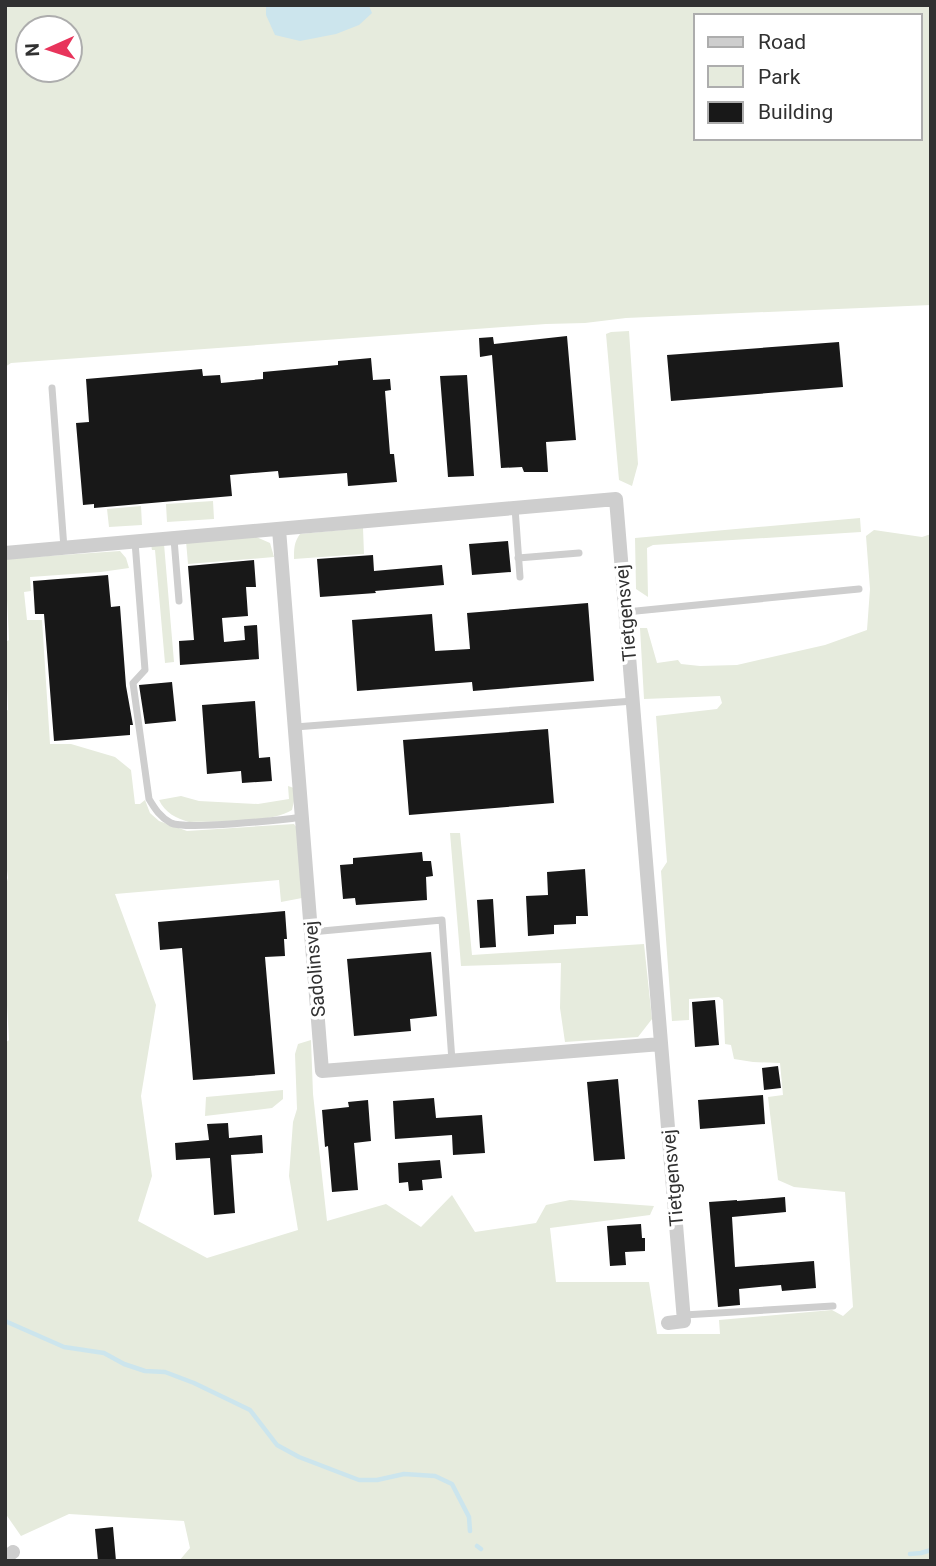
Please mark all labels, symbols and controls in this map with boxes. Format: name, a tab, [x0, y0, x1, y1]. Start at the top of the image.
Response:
north arrow	[14, 14, 84, 84]
legend	[694, 14, 922, 140]
text: Road	[758, 30, 806, 54]
text: N	[21, 43, 44, 57]
text: Park	[758, 65, 801, 89]
text: Building	[758, 100, 833, 124]
street label: Tietgensvej	[610, 564, 641, 662]
street label: Sadolinsvej	[299, 920, 330, 1018]
street label: Tietgensvej	[657, 1129, 688, 1227]

